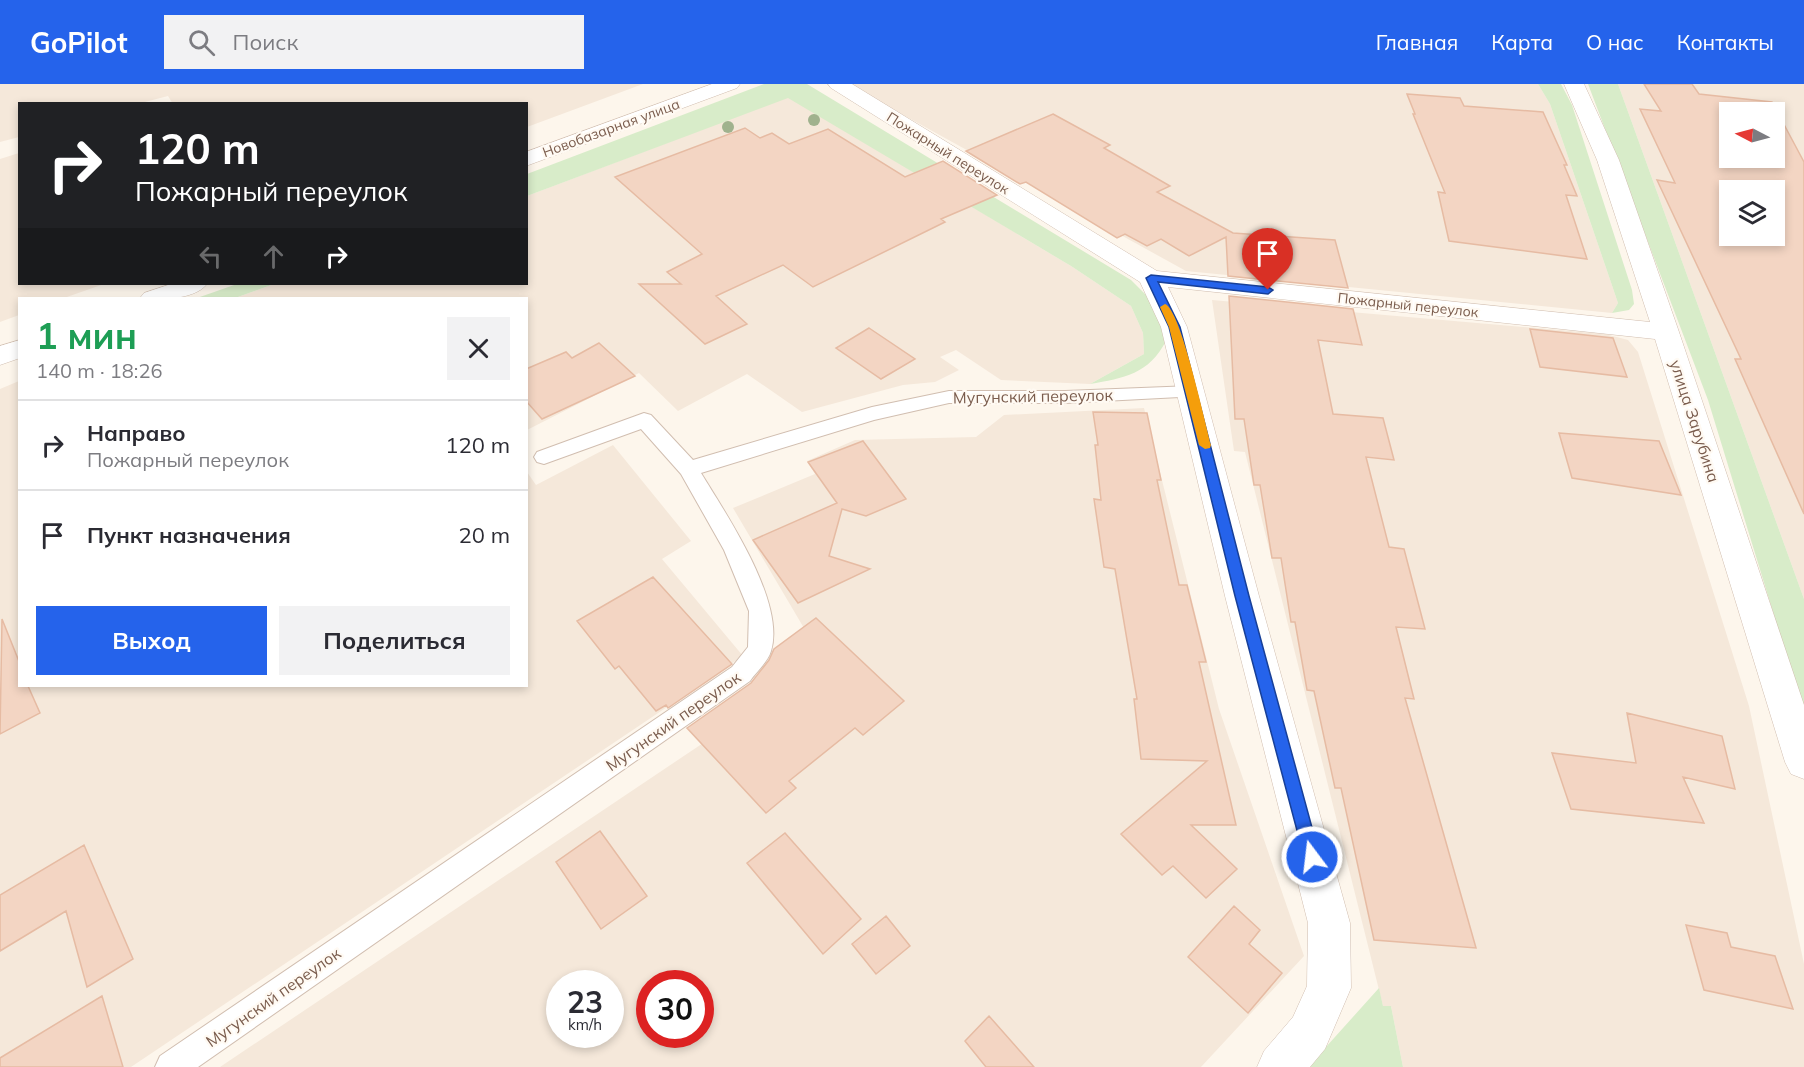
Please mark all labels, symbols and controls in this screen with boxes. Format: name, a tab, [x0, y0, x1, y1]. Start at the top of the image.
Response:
search box	[164, 15, 584, 69]
text: GoPilot	[30, 25, 128, 60]
icon: search	[185, 26, 218, 59]
text: Поиск	[233, 28, 298, 56]
text: Главная	[1376, 29, 1458, 55]
text: Карта	[1491, 29, 1553, 55]
text: О нас	[1586, 29, 1644, 55]
text: Контакты	[1677, 29, 1774, 55]
street label: Новобазарная улица	[540, 95, 682, 161]
north arrow	[1719, 102, 1785, 168]
map controls	[1719, 102, 1785, 246]
street label: Пожарный переулок	[883, 108, 1013, 198]
text: 120 m	[135, 122, 260, 175]
icon: right	[36, 126, 114, 204]
text: Пожарный переулок	[135, 174, 408, 208]
button: layers	[1719, 180, 1785, 246]
pin	[1242, 228, 1293, 290]
icon: arrive	[1251, 237, 1284, 270]
icon: left	[194, 240, 227, 273]
icon: ahead	[257, 240, 290, 273]
icon: right	[320, 240, 353, 273]
street label: Пожарный переулок	[1337, 289, 1480, 321]
text: 1 мин	[36, 313, 137, 358]
button: close	[447, 317, 510, 380]
street label: улица Зарубина	[1666, 357, 1724, 485]
text: 140 m · 18:26	[36, 358, 162, 383]
street label: Мугунский переулок	[953, 385, 1114, 407]
text: Направо	[87, 419, 185, 447]
icon: right	[36, 429, 69, 462]
text: 120 m	[445, 431, 510, 459]
text: Пожарный переулок	[87, 447, 289, 472]
icon: arrive	[36, 519, 69, 552]
text: Пункт назначения	[87, 521, 291, 549]
text: 20 m	[459, 521, 510, 549]
button: Выход	[36, 606, 267, 675]
button: Поделиться	[279, 606, 510, 675]
street label: Мугунский переулок	[602, 667, 745, 775]
position arrow	[1280, 825, 1344, 889]
street label: Мугунский переулок	[202, 943, 345, 1051]
speed limit sign: 30	[636, 970, 714, 1048]
text: 23	[567, 983, 603, 1021]
text: km/h	[568, 1015, 602, 1034]

